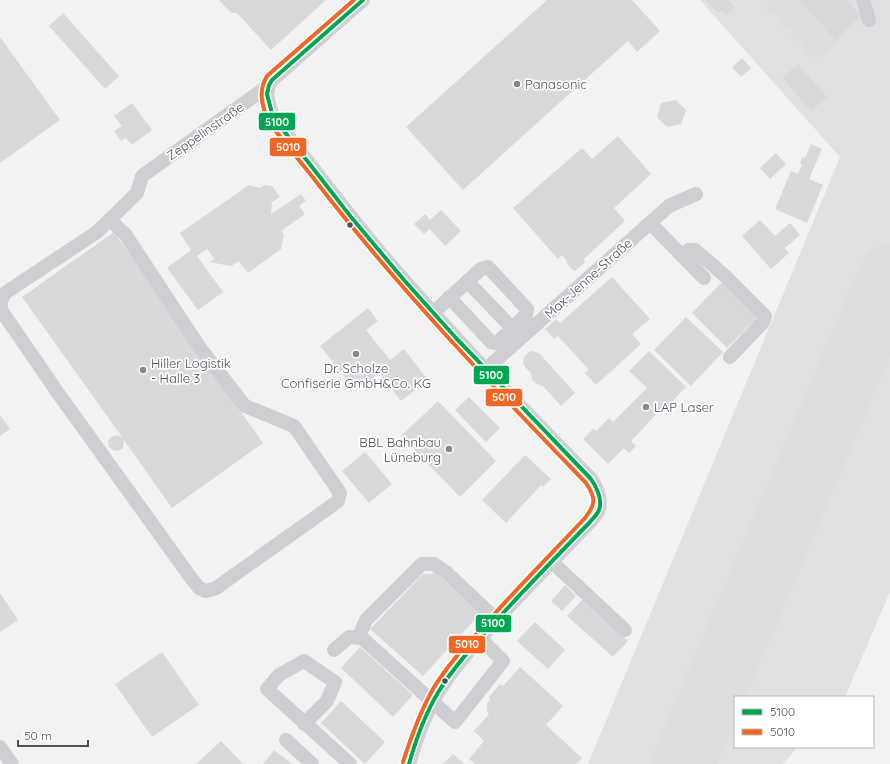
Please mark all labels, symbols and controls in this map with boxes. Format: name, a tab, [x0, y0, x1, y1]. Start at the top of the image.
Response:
place label: Panasonic	[525, 76, 587, 92]
marker: Panasonic	[512, 79, 522, 89]
street label: Zeppelinstraße	[163, 98, 247, 164]
line badge: 5100	[258, 112, 296, 131]
text: 5100	[265, 115, 289, 129]
line badge: 5010	[269, 137, 307, 157]
text: 5010	[276, 140, 300, 154]
unlabelled marker	[345, 220, 355, 230]
street label: Max-Jenne-Straße	[541, 235, 635, 321]
marker: Dr. Scholze Confiserie GmbH&Co. KG	[351, 349, 361, 359]
place label: Hiller Logistik - Halle 3	[151, 355, 231, 386]
place label: Dr. Scholze Confiserie GmbH&Co. KG	[281, 360, 431, 391]
marker: Hiller Logistik - Halle 3	[138, 365, 148, 375]
line badge: 5100	[473, 365, 510, 385]
text: 5100	[479, 368, 503, 382]
line badge: 5010	[485, 388, 523, 407]
text: 5010	[492, 390, 516, 404]
place label: LAP Laser	[654, 399, 714, 415]
marker: LAP Laser	[641, 402, 651, 412]
place label: BBL Bahnbau Lüneburg	[359, 434, 441, 465]
marker: BBL Bahnbau Lüneburg	[444, 444, 454, 454]
line badge: 5100	[475, 614, 512, 633]
text: 5100	[481, 616, 505, 630]
line badge: 5010	[448, 635, 486, 654]
text: 5010	[455, 637, 479, 651]
unlabelled marker	[440, 676, 450, 686]
legend	[734, 696, 874, 748]
text: 5100	[770, 704, 795, 719]
scale bar	[18, 722, 88, 748]
text: 5010	[770, 724, 795, 739]
text: 50 m	[24, 728, 52, 743]

